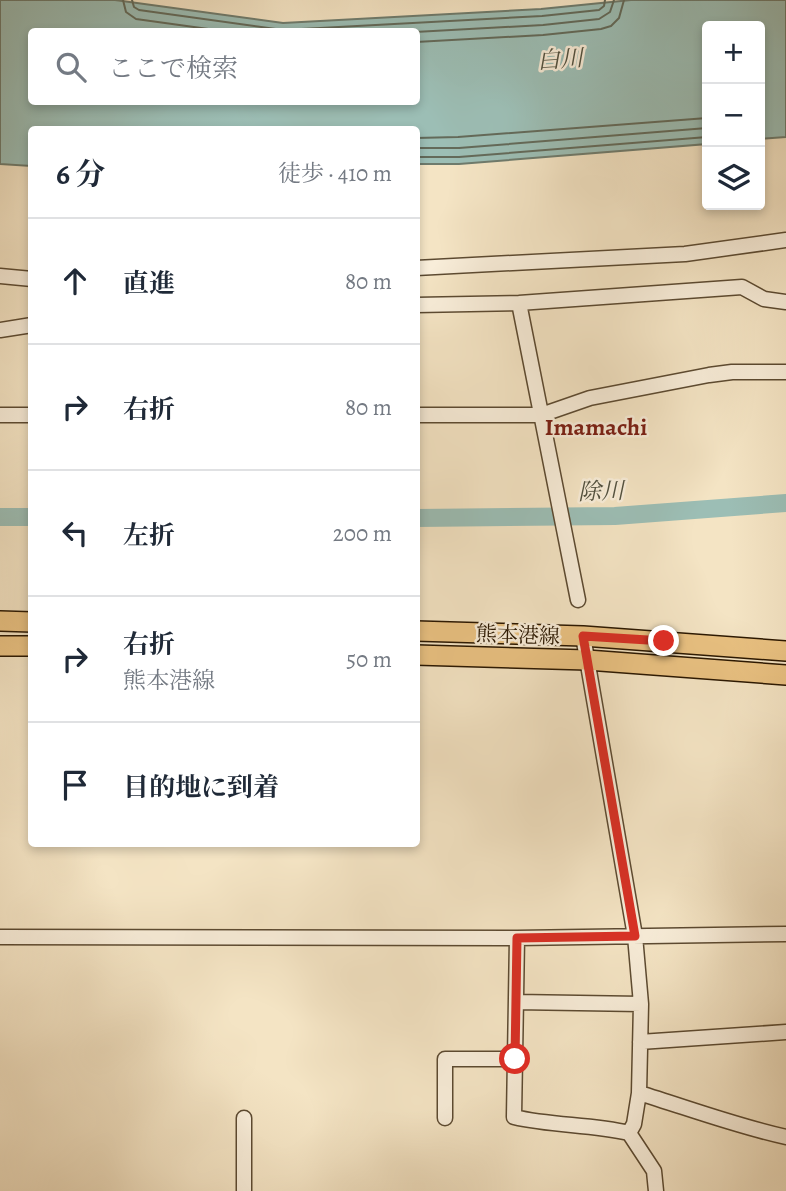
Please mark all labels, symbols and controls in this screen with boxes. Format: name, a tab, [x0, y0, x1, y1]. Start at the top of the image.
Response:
map controls	[702, 21, 765, 210]
button: +	[702, 21, 765, 84]
search box	[28, 28, 420, 105]
water label: 白川	[536, 42, 587, 77]
icon: search	[52, 48, 90, 86]
text: ここで検索	[108, 51, 238, 86]
button: −	[702, 84, 765, 147]
button: layers	[702, 147, 765, 210]
text: 6 分	[56, 154, 105, 194]
text: 徒歩 · 410 m	[278, 158, 392, 189]
icon: ahead	[56, 262, 94, 300]
text: 直進	[123, 266, 175, 301]
text: 80 m	[345, 266, 392, 297]
icon: right	[56, 388, 94, 426]
text: 右折	[123, 392, 175, 427]
text: 80 m	[345, 392, 392, 423]
district label: Imamachi	[545, 411, 647, 443]
water label: 除川	[577, 475, 628, 508]
icon: left	[56, 514, 94, 552]
text: 左折	[123, 518, 175, 553]
text: 200 m	[333, 518, 392, 549]
street label: 熊本港線	[476, 620, 560, 650]
route end	[648, 625, 679, 656]
text: 右折	[123, 627, 175, 662]
icon: right	[56, 640, 94, 678]
text: 50 m	[346, 644, 392, 675]
text: 熊本港線	[123, 665, 215, 696]
icon: arrive	[56, 766, 94, 804]
text: 目的地に到着	[123, 770, 279, 805]
route start	[499, 1043, 530, 1074]

